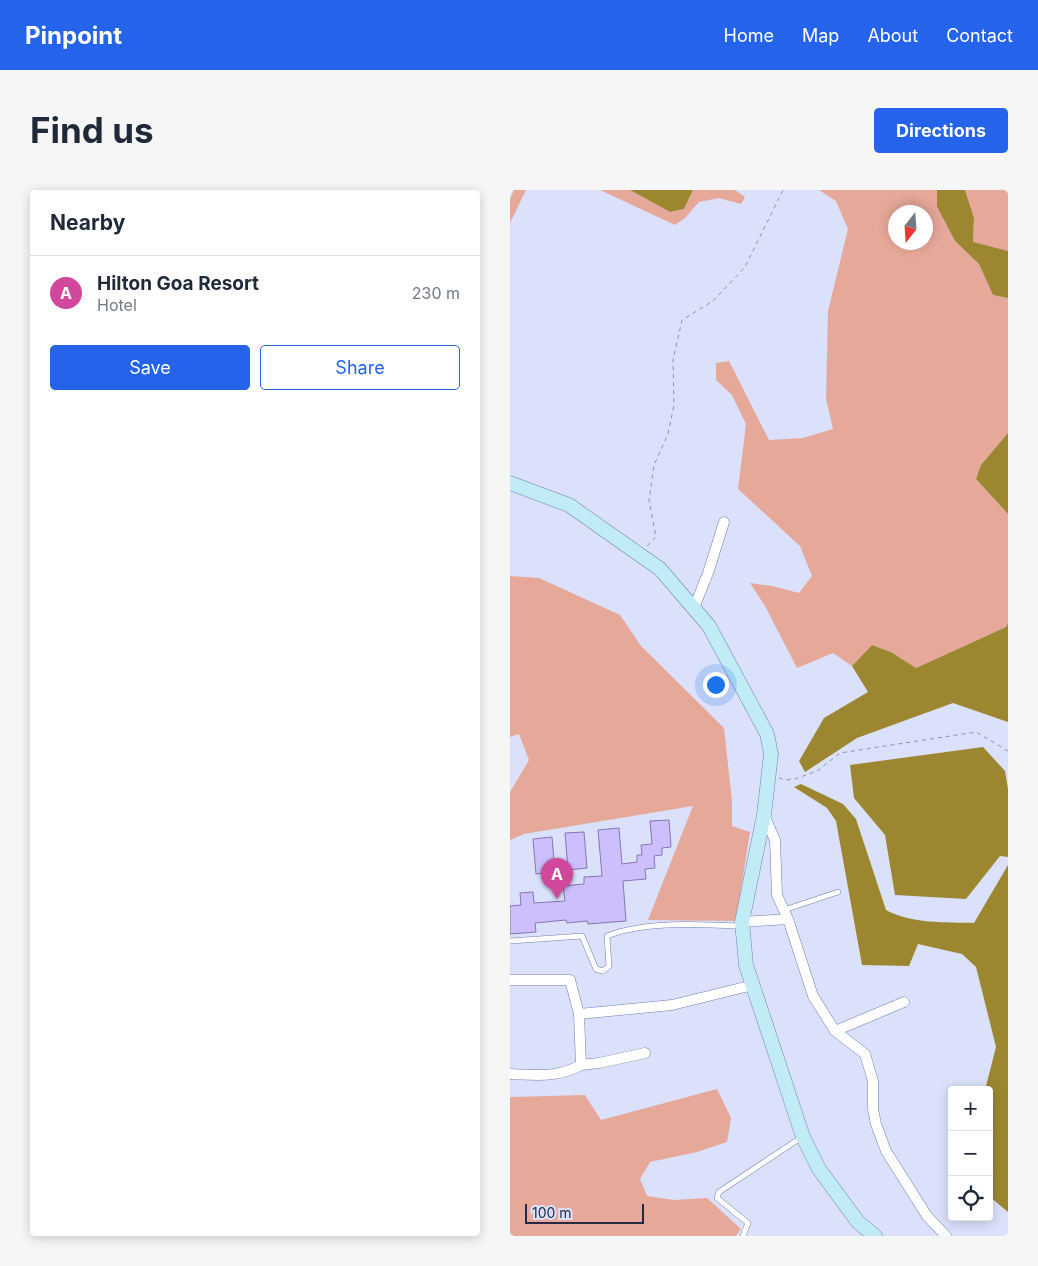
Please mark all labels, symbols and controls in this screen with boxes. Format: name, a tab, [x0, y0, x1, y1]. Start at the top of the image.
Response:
text: Pinpoint	[25, 21, 122, 50]
text: Home	[724, 25, 774, 46]
text: Map	[802, 25, 839, 46]
text: About	[867, 25, 918, 46]
text: Contact	[946, 25, 1013, 46]
button: Directions	[874, 108, 1008, 153]
text: Find us	[30, 109, 154, 151]
north arrow	[888, 205, 933, 250]
text: Nearby	[50, 210, 125, 235]
text: Hilton Goa Resort	[97, 272, 259, 295]
text: A	[60, 283, 72, 303]
text: 230 m	[412, 283, 460, 303]
text: Hotel	[97, 295, 137, 315]
button: Save	[50, 345, 250, 390]
button: Share	[260, 345, 460, 390]
your location	[703, 672, 729, 698]
pin: A	[541, 858, 573, 899]
map controls	[948, 1086, 993, 1221]
button: +	[948, 1086, 993, 1131]
button: −	[948, 1131, 993, 1176]
button: locate	[948, 1176, 993, 1221]
scale bar	[525, 1201, 644, 1224]
text: 100 m	[532, 1204, 572, 1221]

